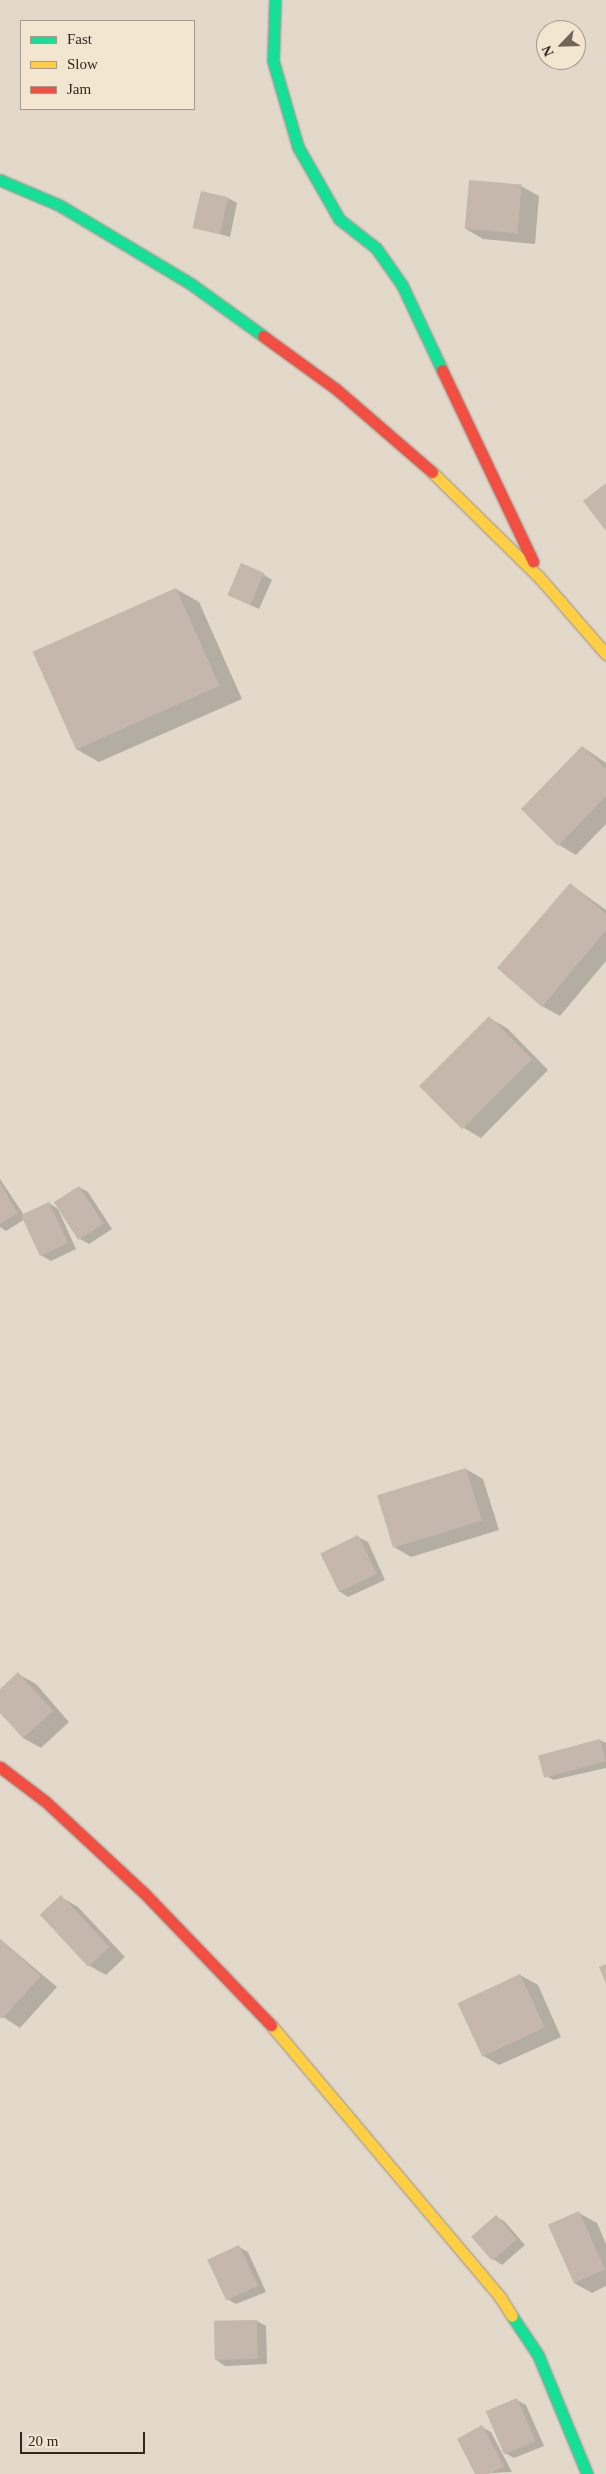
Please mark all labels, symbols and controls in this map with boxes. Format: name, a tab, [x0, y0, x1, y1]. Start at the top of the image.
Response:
legend	[20, 20, 195, 110]
north arrow	[536, 20, 586, 70]
text: Fast	[67, 31, 92, 47]
text: N	[539, 43, 557, 59]
text: Slow	[67, 56, 98, 72]
text: Jam	[67, 81, 91, 97]
scale bar	[22, 2422, 148, 2454]
text: 20 m	[28, 2433, 58, 2449]

